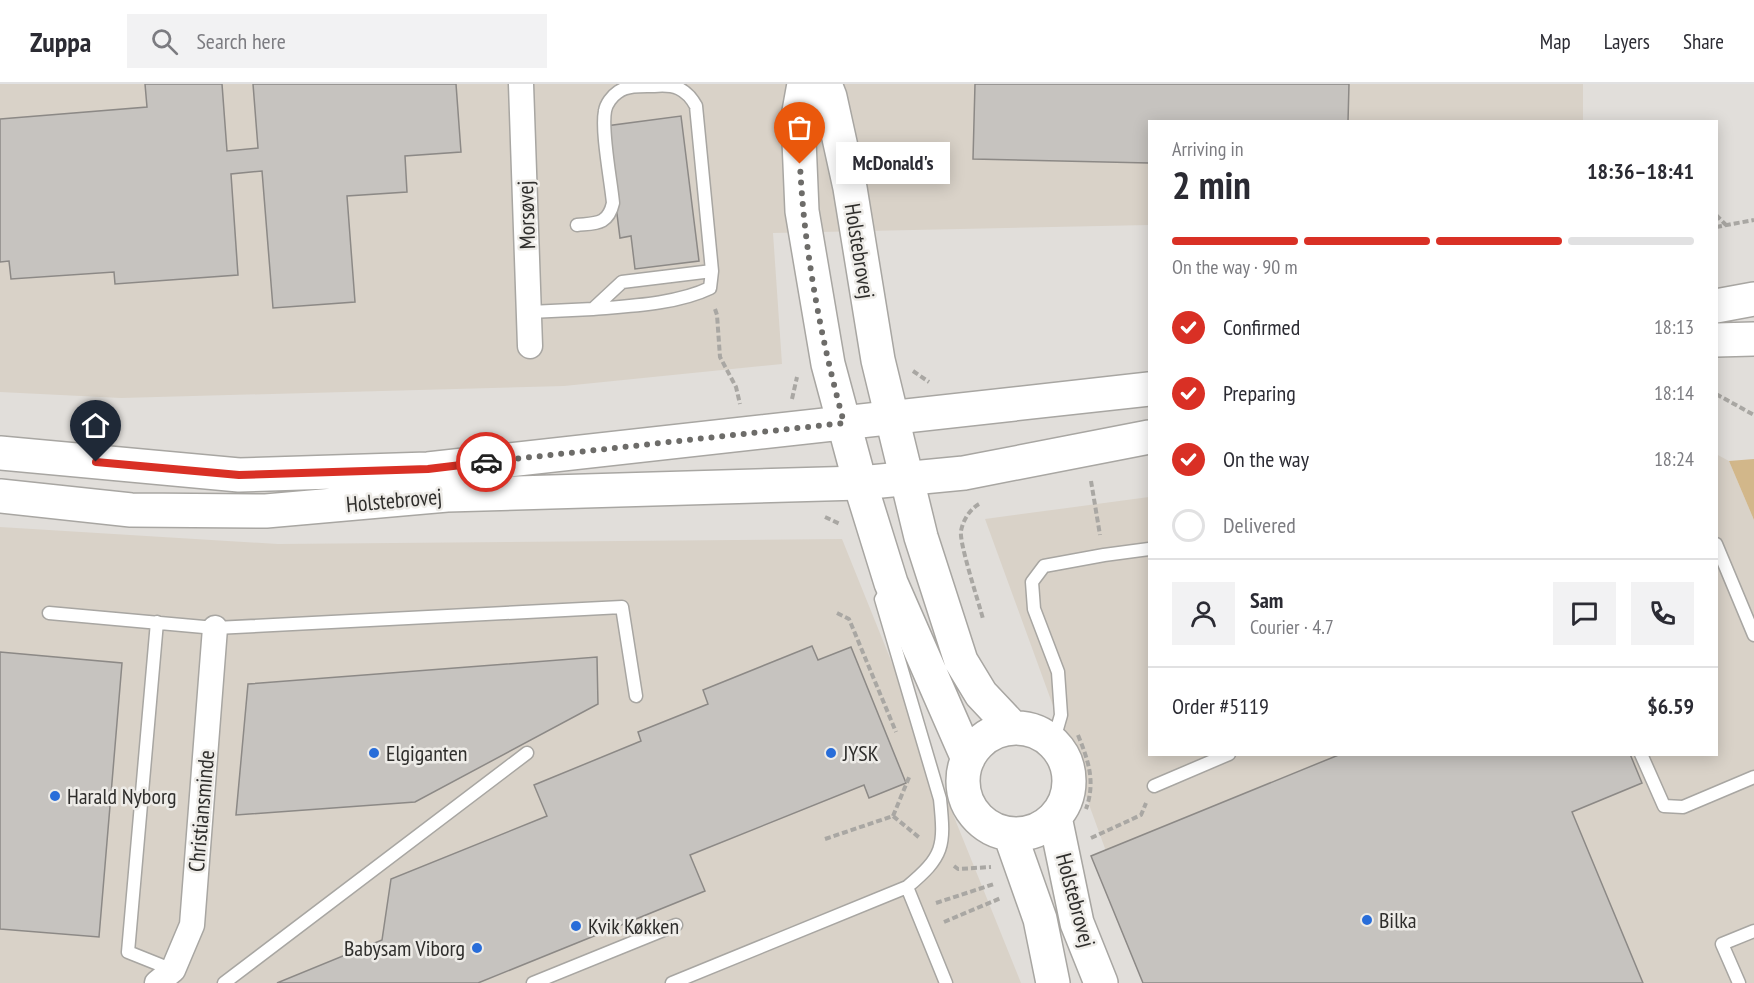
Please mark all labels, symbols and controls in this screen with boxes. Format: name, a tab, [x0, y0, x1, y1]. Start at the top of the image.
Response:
search box	[127, 14, 547, 68]
text: Zuppa	[30, 23, 91, 60]
icon: search	[148, 25, 181, 58]
text: Search here	[196, 27, 286, 55]
text: Map	[1540, 28, 1571, 55]
text: Layers	[1604, 28, 1650, 55]
text: Share	[1683, 28, 1724, 55]
pin	[774, 102, 825, 164]
icon: bag	[783, 111, 816, 144]
text: Arriving in	[1172, 136, 1244, 162]
callout: McDonald's	[836, 143, 950, 185]
text: McDonald's	[853, 150, 933, 176]
text: 18:36–18:41	[1587, 157, 1694, 185]
text: 2 min	[1172, 159, 1251, 210]
street label: Morsøvej	[511, 180, 541, 250]
street label: Holstebrovej	[839, 201, 881, 301]
text: On the way · 90 m	[1172, 254, 1298, 280]
icon: check	[1172, 311, 1205, 344]
text: Confirmed	[1223, 313, 1300, 341]
text: 18:13	[1654, 314, 1694, 340]
icon: check	[1172, 377, 1205, 410]
text: Preparing	[1223, 379, 1296, 407]
text: 18:14	[1654, 380, 1694, 406]
pin	[70, 400, 121, 462]
icon: home	[79, 409, 112, 442]
courier	[456, 432, 516, 492]
icon: check	[1172, 443, 1205, 476]
text: On the way	[1223, 445, 1309, 473]
icon: car	[470, 446, 503, 479]
text: 18:24	[1654, 446, 1694, 472]
street label: Holstebrovej	[345, 482, 443, 518]
text: Delivered	[1223, 511, 1296, 539]
button: person	[1172, 582, 1235, 645]
button: chat	[1553, 582, 1616, 645]
button: phone	[1631, 582, 1694, 645]
text: Sam	[1250, 586, 1283, 614]
text: Courier · 4.7	[1250, 614, 1334, 640]
text: Order #5119	[1172, 692, 1269, 720]
text: $6.59	[1647, 692, 1694, 720]
place label: Elgiganten	[386, 739, 467, 767]
place label: JYSK	[842, 739, 879, 767]
marker: Elgiganten	[367, 746, 381, 760]
marker: JYSK	[824, 746, 838, 760]
street label: Christiansminde	[182, 749, 220, 873]
place label: Harald Nyborg	[67, 782, 176, 810]
marker: Harald Nyborg	[48, 789, 62, 803]
street label: Holstebrovej	[1050, 850, 1102, 950]
place label: Bilka	[1379, 906, 1417, 934]
place label: Kvik Køkken	[588, 912, 679, 940]
marker: Bilka	[1360, 913, 1374, 927]
marker: Kvik Køkken	[569, 919, 583, 933]
place label: Babysam Viborg	[344, 934, 465, 962]
marker: Babysam Viborg	[470, 941, 484, 955]

